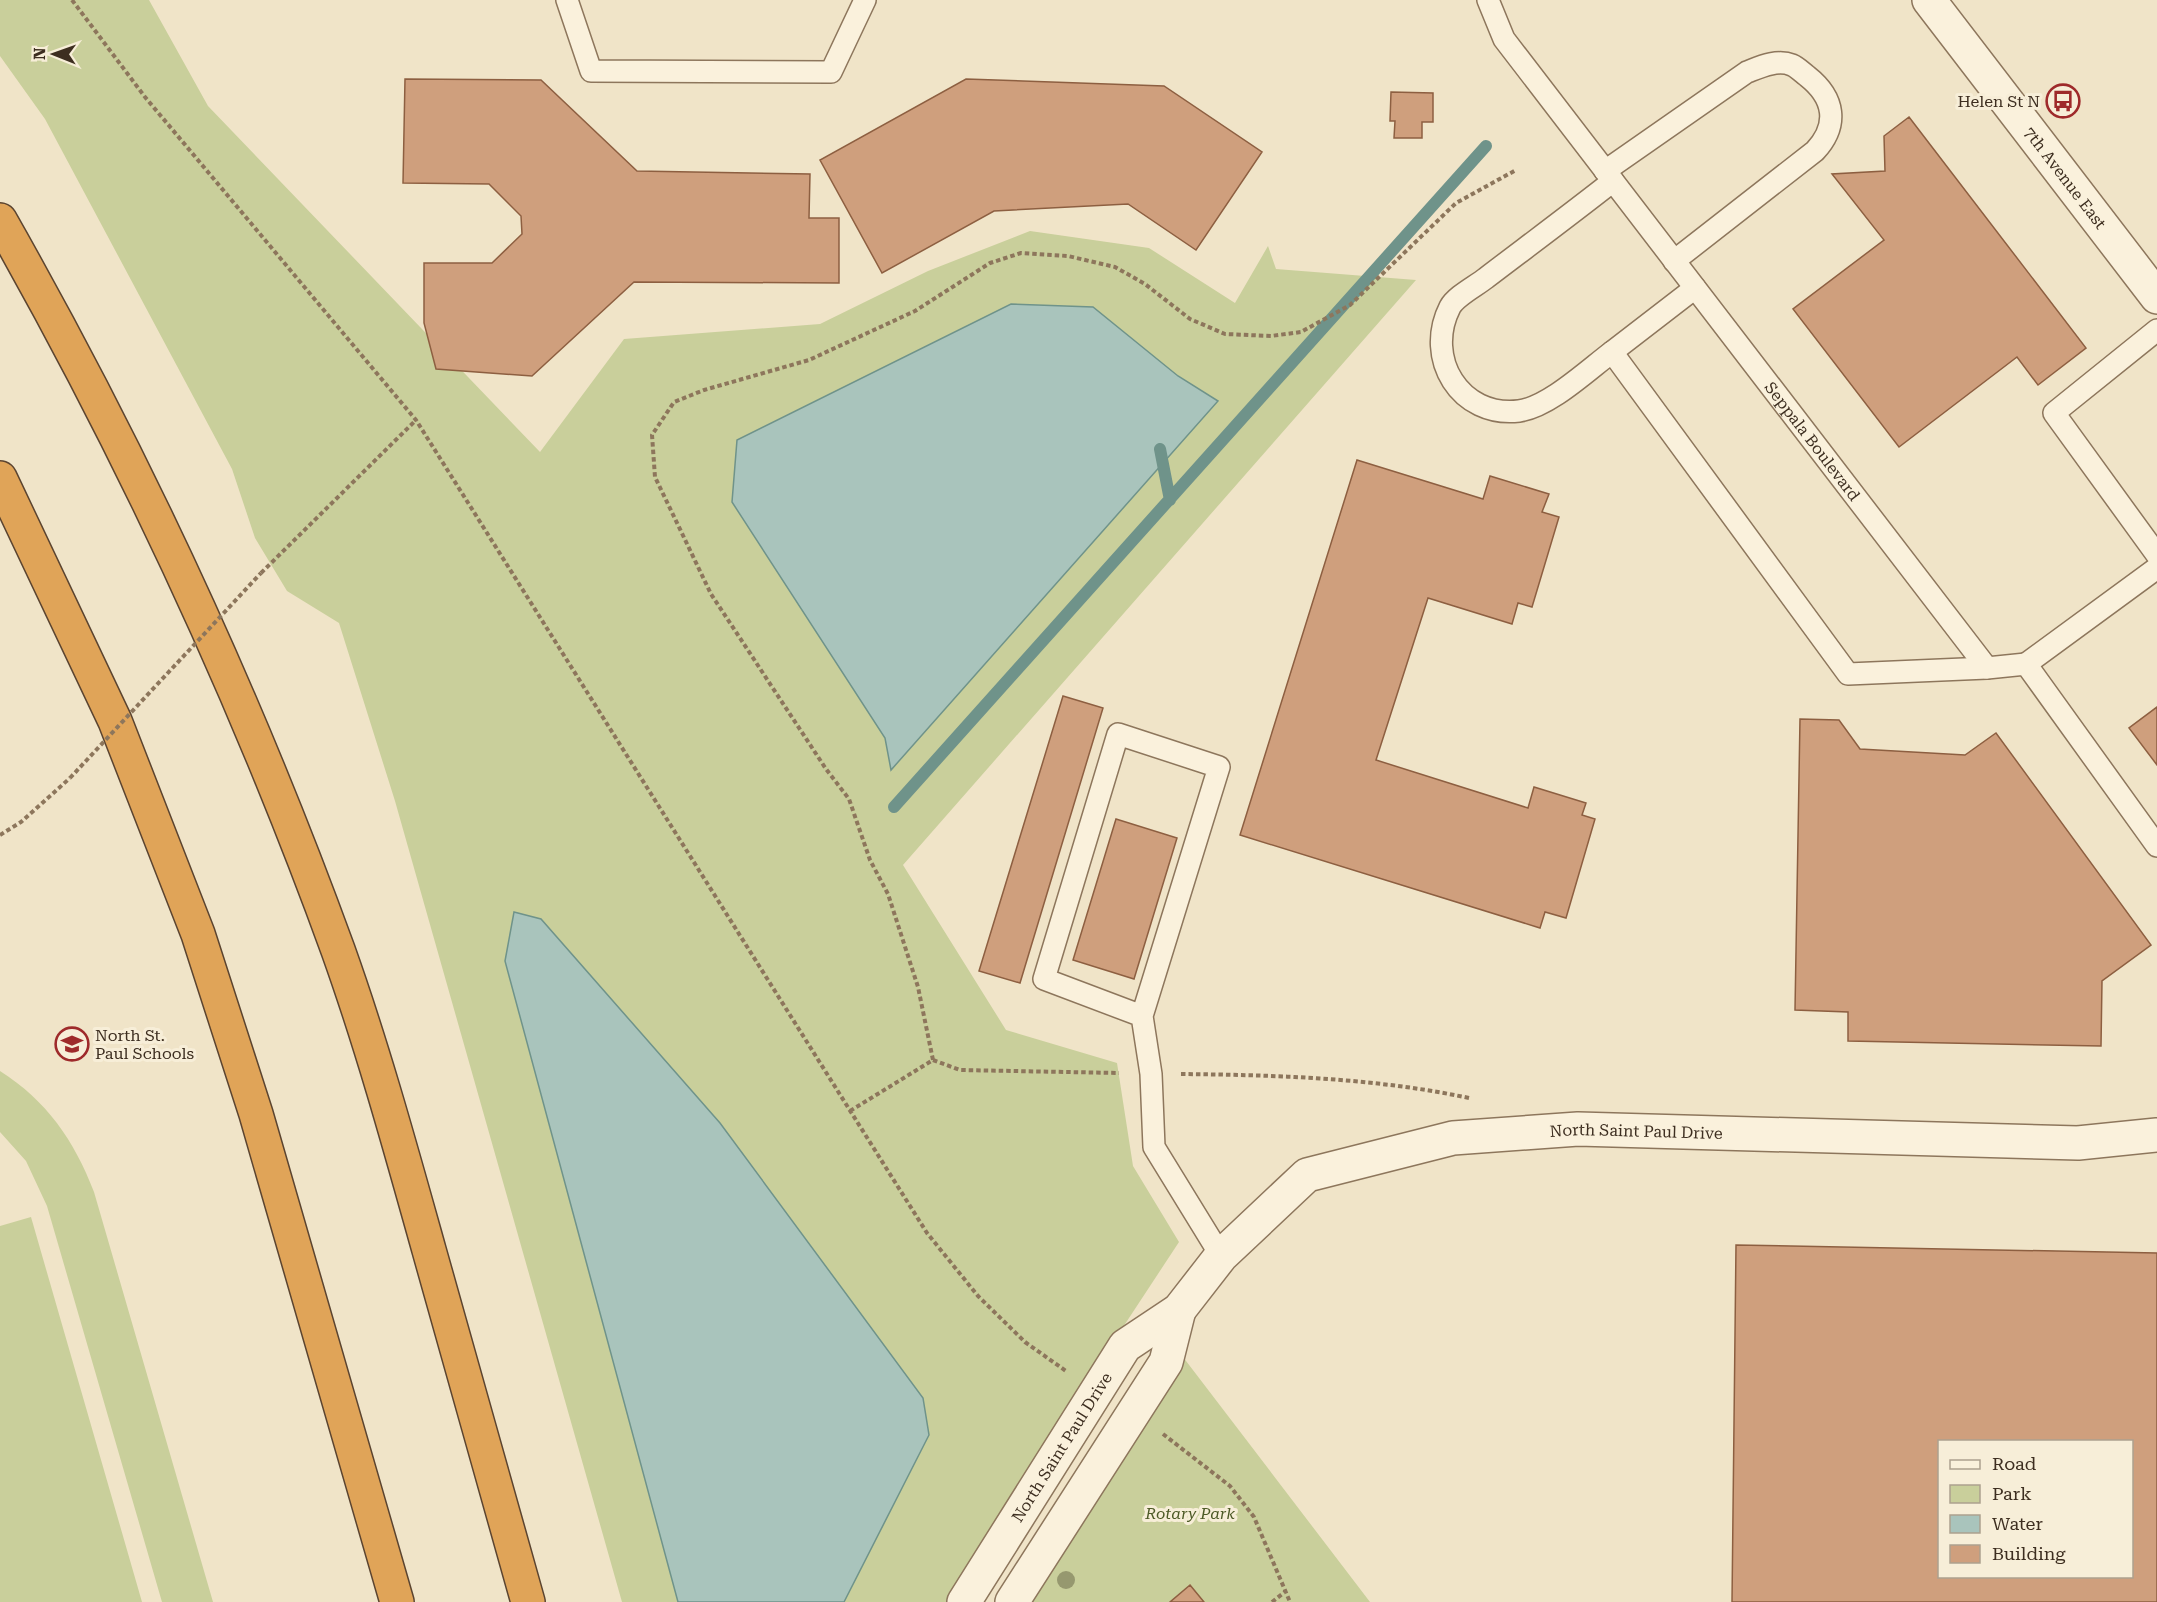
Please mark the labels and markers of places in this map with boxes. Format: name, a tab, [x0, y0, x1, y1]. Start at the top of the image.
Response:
bus stop icon: Helen St N	[2045, 83, 2081, 119]
place label: Helen St N	[1957, 92, 2040, 111]
school or university icon: North St. Paul Schools	[54, 1026, 90, 1062]
place label: North St. Paul Schools	[95, 1026, 195, 1063]

